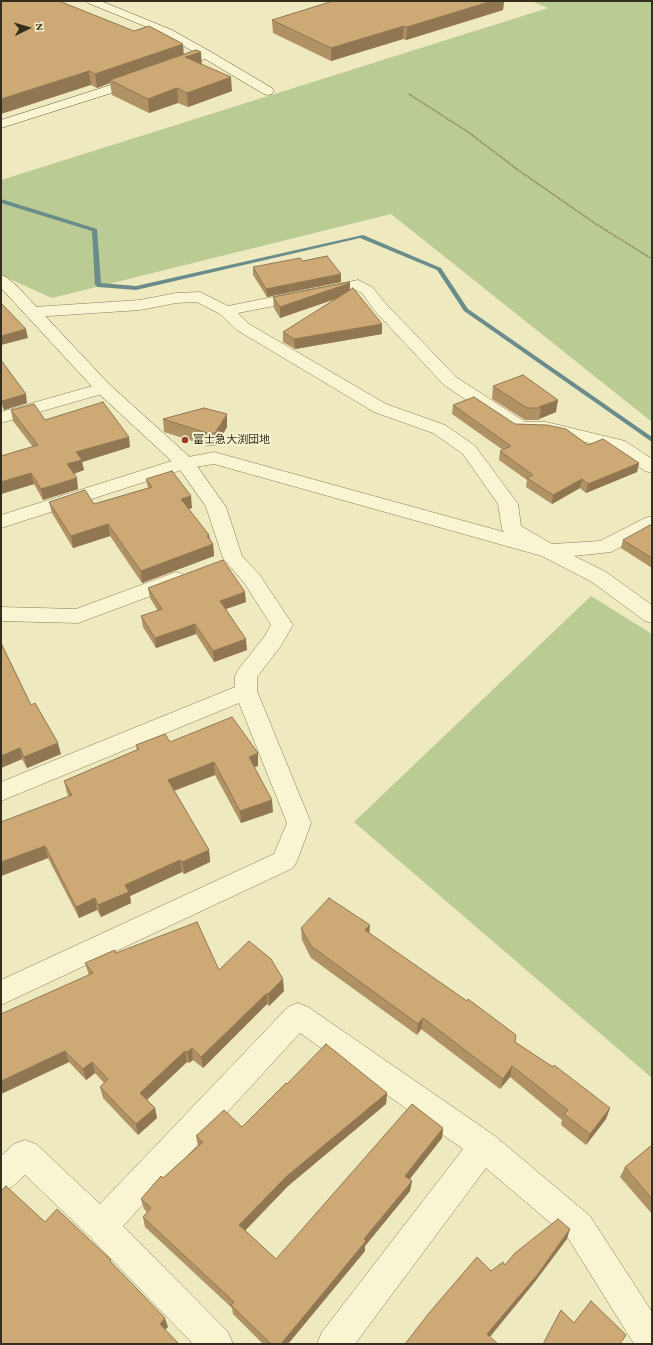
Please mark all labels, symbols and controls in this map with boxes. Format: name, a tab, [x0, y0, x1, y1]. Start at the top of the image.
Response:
north arrow	[8, 8, 48, 48]
text: N	[34, 23, 46, 31]
place label: 富士急大渕団地	[193, 433, 270, 447]
marker: 富士急大渕団地	[180, 435, 190, 445]

